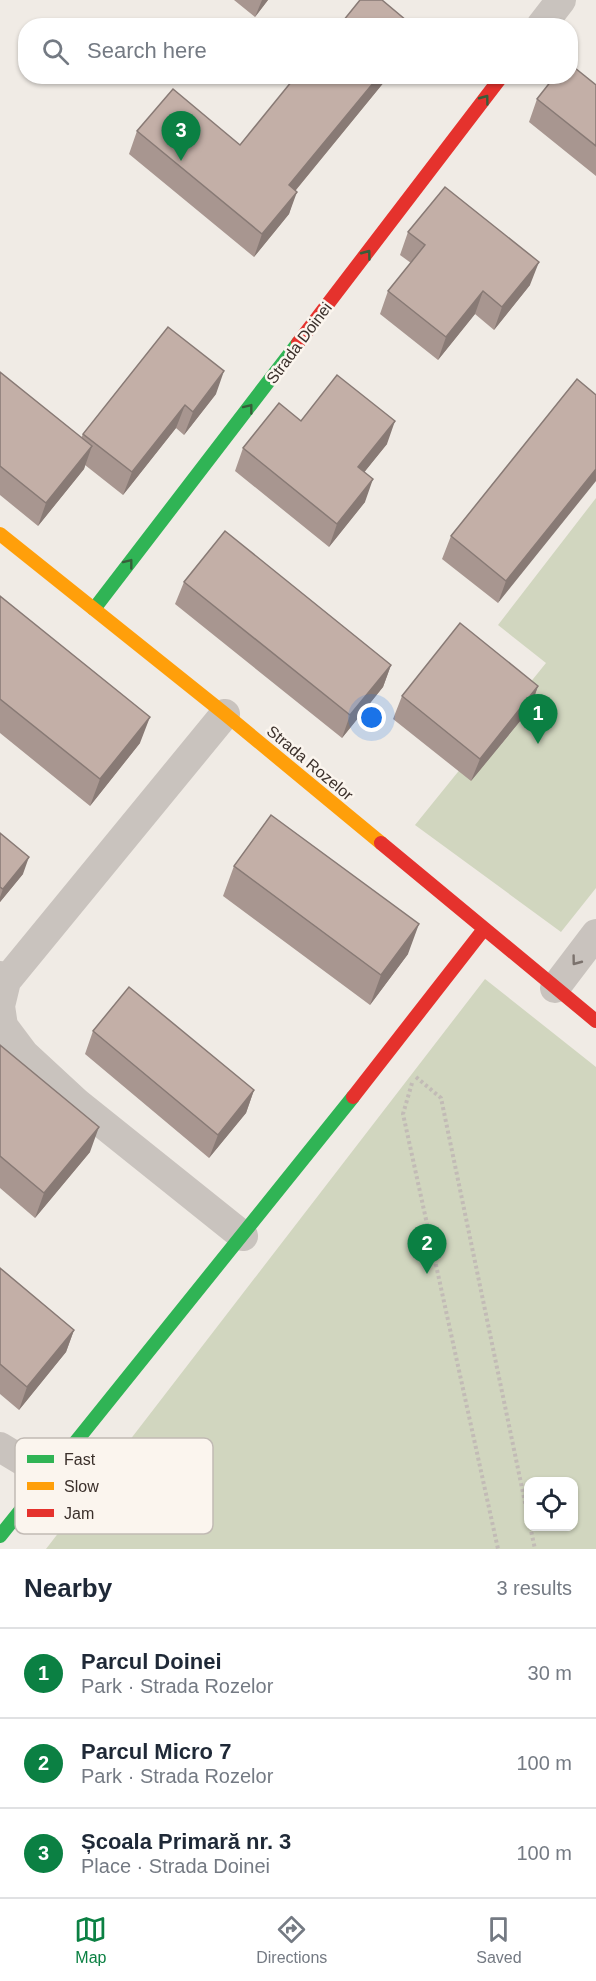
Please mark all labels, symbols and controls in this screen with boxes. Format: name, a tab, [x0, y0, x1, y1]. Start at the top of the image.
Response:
search box	[18, 18, 578, 84]
icon: search	[39, 35, 72, 68]
text: Search here	[87, 38, 207, 63]
one-way arrow	[478, 94, 489, 105]
pin: 3	[162, 112, 201, 161]
one-way arrow	[360, 249, 371, 260]
street label: Strada Doinei	[263, 299, 335, 387]
one-way arrow	[241, 404, 252, 415]
one-way arrow	[122, 559, 133, 570]
pin: 1	[518, 694, 558, 744]
your location	[357, 703, 386, 732]
street label: Strada Rozelor	[264, 722, 357, 804]
one-way arrow	[572, 954, 583, 965]
pin: 2	[408, 1224, 446, 1274]
legend	[15, 1438, 213, 1534]
text: Fast	[64, 1451, 96, 1468]
map controls	[524, 1477, 578, 1531]
button: locate	[524, 1477, 578, 1531]
text: Slow	[64, 1478, 99, 1495]
text: Jam	[64, 1505, 94, 1522]
text: Nearby	[24, 1573, 112, 1603]
text: 3 results	[496, 1577, 572, 1599]
text: Parcul Doinei	[81, 1649, 222, 1674]
text: 1	[38, 1662, 49, 1684]
text: 30 m	[528, 1662, 572, 1684]
text: Park · Strada Rozelor	[81, 1675, 273, 1697]
text: Parcul Micro 7	[81, 1739, 231, 1764]
text: 2	[38, 1752, 49, 1774]
text: 100 m	[516, 1752, 572, 1774]
text: Park · Strada Rozelor	[81, 1765, 273, 1787]
text: Școala Primară nr. 3	[81, 1829, 291, 1854]
text: 3	[38, 1842, 49, 1864]
text: 100 m	[516, 1842, 572, 1864]
text: Place · Strada Doinei	[81, 1855, 270, 1877]
tab: Map	[74, 1913, 107, 1967]
tab: Directions	[256, 1913, 327, 1967]
tab: Saved	[476, 1913, 522, 1967]

